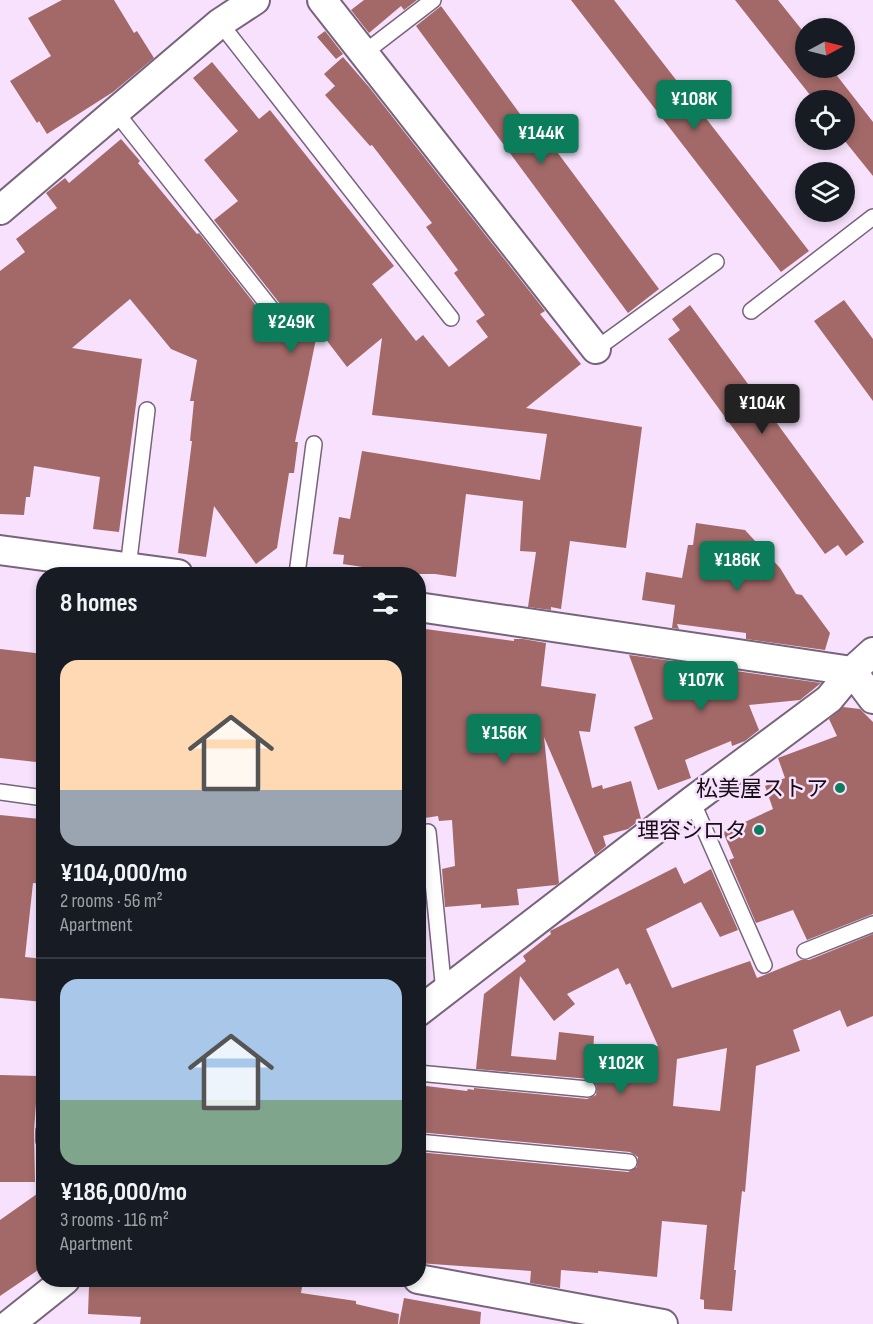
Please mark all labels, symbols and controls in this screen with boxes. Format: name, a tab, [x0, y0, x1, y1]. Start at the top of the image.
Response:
north arrow	[795, 18, 855, 78]
map controls	[795, 18, 855, 222]
pin: ¥108K	[652, 80, 736, 131]
text: ¥108K	[671, 87, 717, 111]
button: locate	[795, 90, 855, 150]
pin: ¥144K	[499, 114, 583, 165]
text: ¥144K	[518, 121, 564, 145]
button: layers	[795, 162, 855, 222]
pin: ¥249K	[249, 303, 333, 354]
text: ¥249K	[267, 310, 315, 334]
pin: ¥104K	[720, 384, 804, 435]
text: ¥104K	[739, 391, 785, 415]
pin: ¥186K	[695, 541, 779, 592]
text: ¥186K	[714, 548, 760, 572]
icon: filters	[369, 587, 402, 620]
text: 8 homes	[60, 588, 138, 619]
pin: ¥107K	[659, 661, 743, 712]
text: ¥107K	[678, 668, 724, 692]
icon: home	[177, 699, 285, 807]
pin: ¥156K	[462, 714, 546, 765]
text: ¥156K	[481, 721, 527, 745]
place label: 松美屋ストア	[696, 776, 828, 803]
marker: 松美屋ストア	[833, 781, 847, 795]
place label: 理容シロタ	[637, 818, 747, 845]
marker: 理容シロタ	[752, 823, 766, 837]
text: ¥104,000/mo	[60, 858, 187, 889]
text: 2 rooms · 56 m²	[60, 889, 163, 913]
text: Apartment	[60, 913, 133, 937]
icon: home	[177, 1018, 285, 1126]
pin: ¥102K	[579, 1044, 663, 1095]
text: ¥102K	[598, 1051, 644, 1075]
text: ¥186,000/mo	[60, 1177, 187, 1208]
text: 3 rooms · 116 m²	[60, 1208, 169, 1232]
text: Apartment	[60, 1232, 133, 1256]

